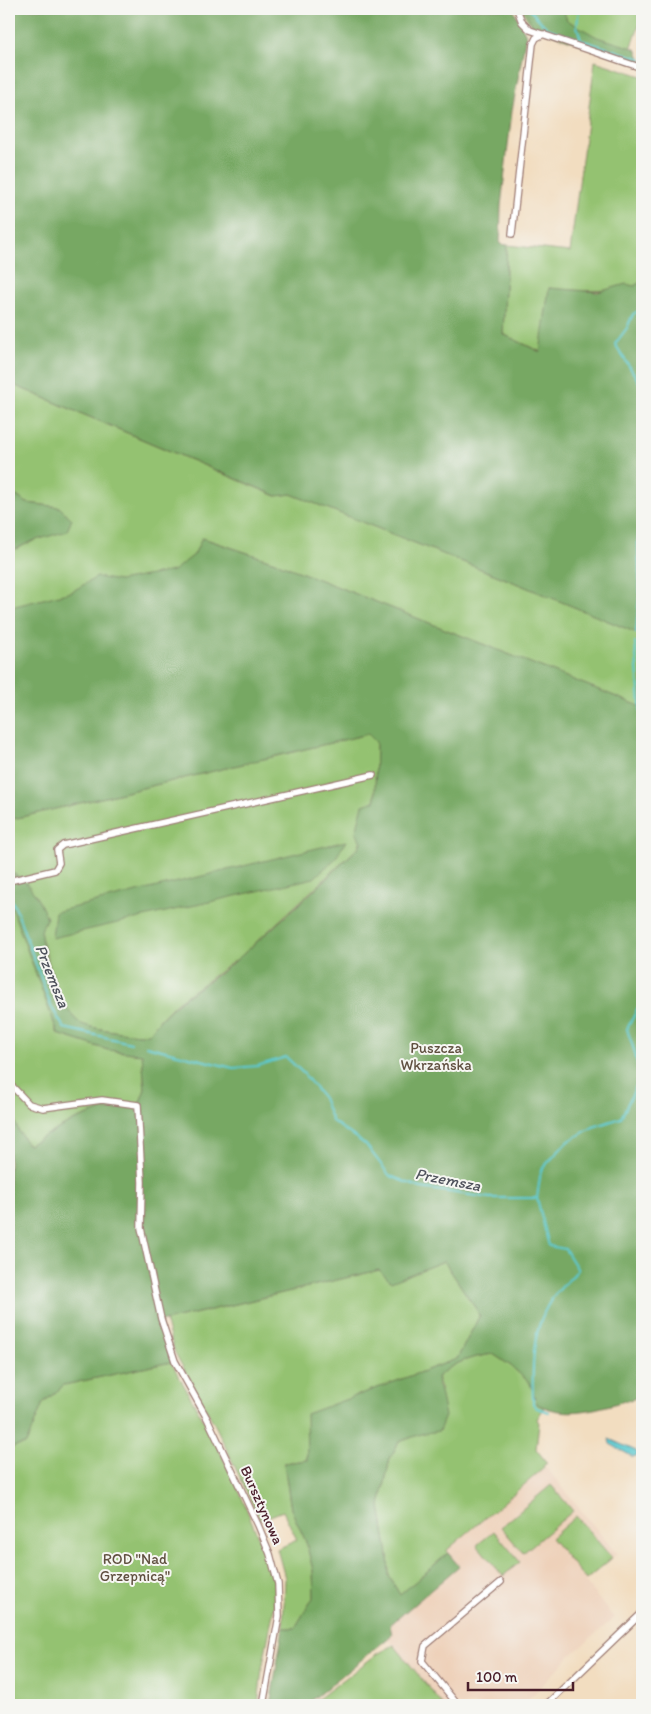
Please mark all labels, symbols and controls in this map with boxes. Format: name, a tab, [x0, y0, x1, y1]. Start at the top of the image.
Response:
water label: Przemsza	[31, 942, 74, 1011]
park label: Puszcza Wkrzańska	[400, 1039, 472, 1074]
water label: Przemsza	[414, 1164, 483, 1195]
street label: Bursztynowa	[237, 1463, 288, 1548]
park label: ROD "Nad Grzepnicą"	[100, 1550, 170, 1585]
scale bar	[468, 1659, 574, 1691]
text: 100 m	[476, 1668, 518, 1686]

